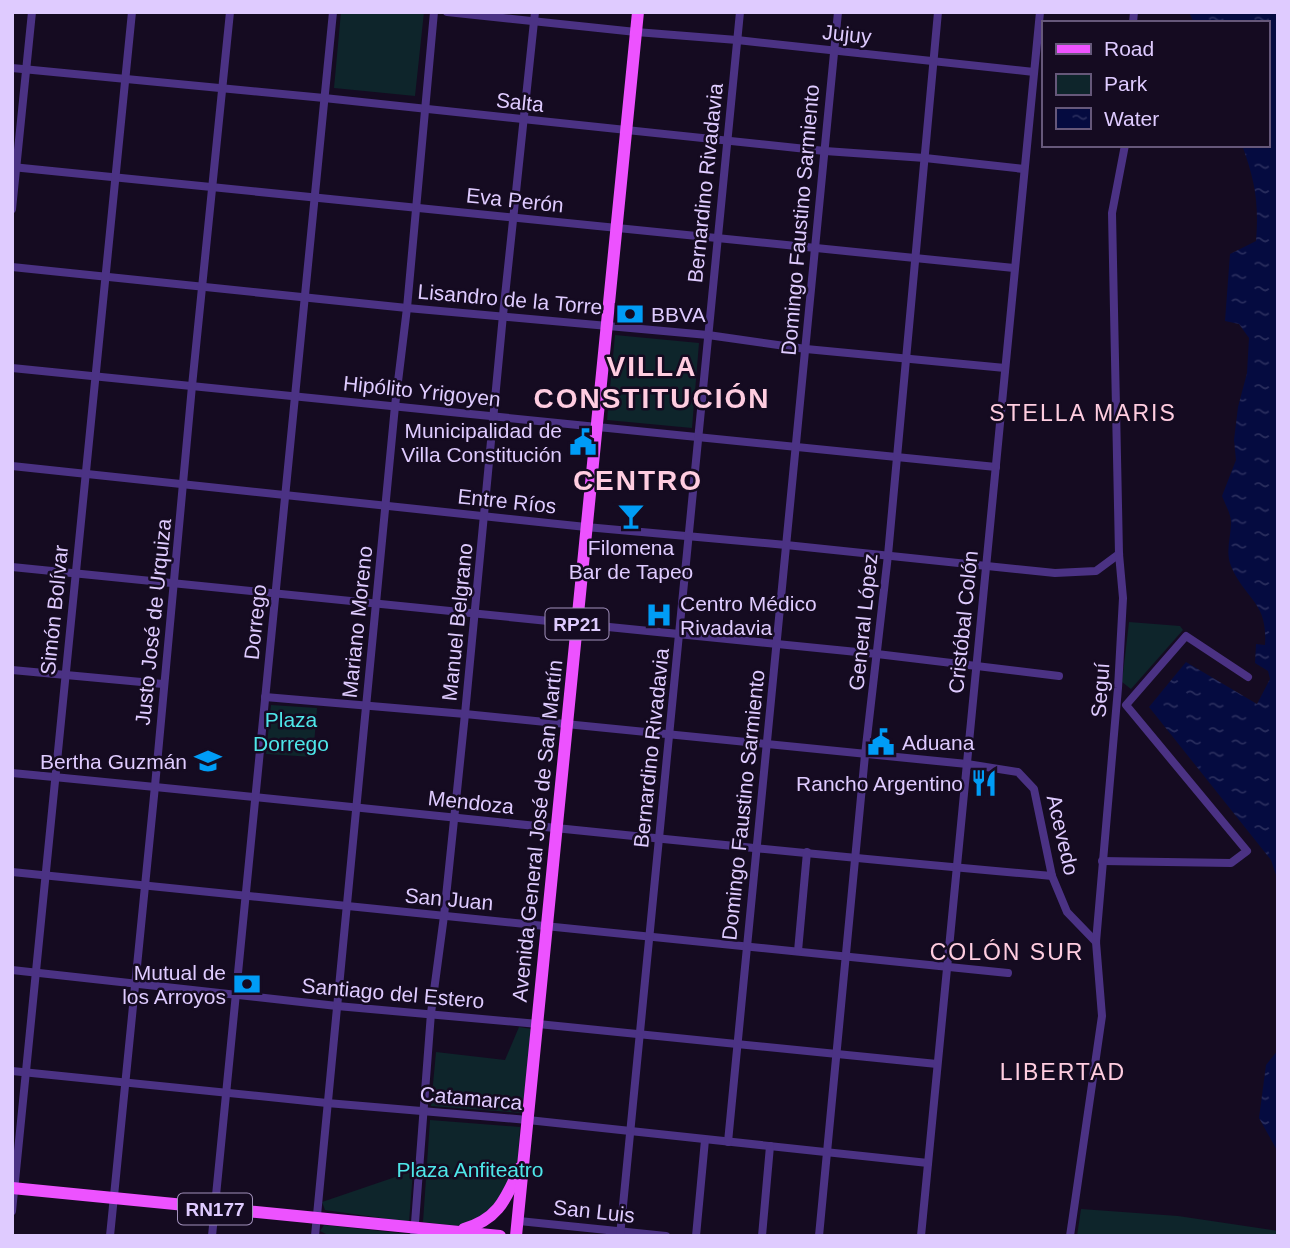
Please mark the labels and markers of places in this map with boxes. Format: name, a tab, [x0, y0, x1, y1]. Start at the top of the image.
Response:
bank icon: BBVA	[615, 299, 645, 329]
place label: BBVA	[651, 303, 705, 326]
place label: Municipalidad de Villa Constitución	[401, 419, 562, 466]
public building icon: Municipalidad de Villa Constitución	[568, 427, 598, 457]
bar icon: Filomena Bar de Tapeo	[616, 501, 646, 531]
place label: Filomena Bar de Tapeo	[569, 536, 693, 583]
place label: Centro Médico Rivadavia	[680, 592, 817, 639]
hospital icon: Centro Médico Rivadavia	[644, 600, 674, 630]
public building icon: Aduana	[866, 727, 896, 757]
place label: Aduana	[902, 731, 975, 754]
school or university icon: Bertha Guzmán	[193, 746, 223, 776]
place label: Bertha Guzmán	[40, 750, 187, 773]
restaurant icon: Rancho Argentino	[969, 768, 999, 798]
place label: Rancho Argentino	[796, 772, 963, 795]
place label: Mutual de los Arroyos	[122, 961, 226, 1008]
bank icon: Mutual de los Arroyos	[232, 969, 262, 999]

